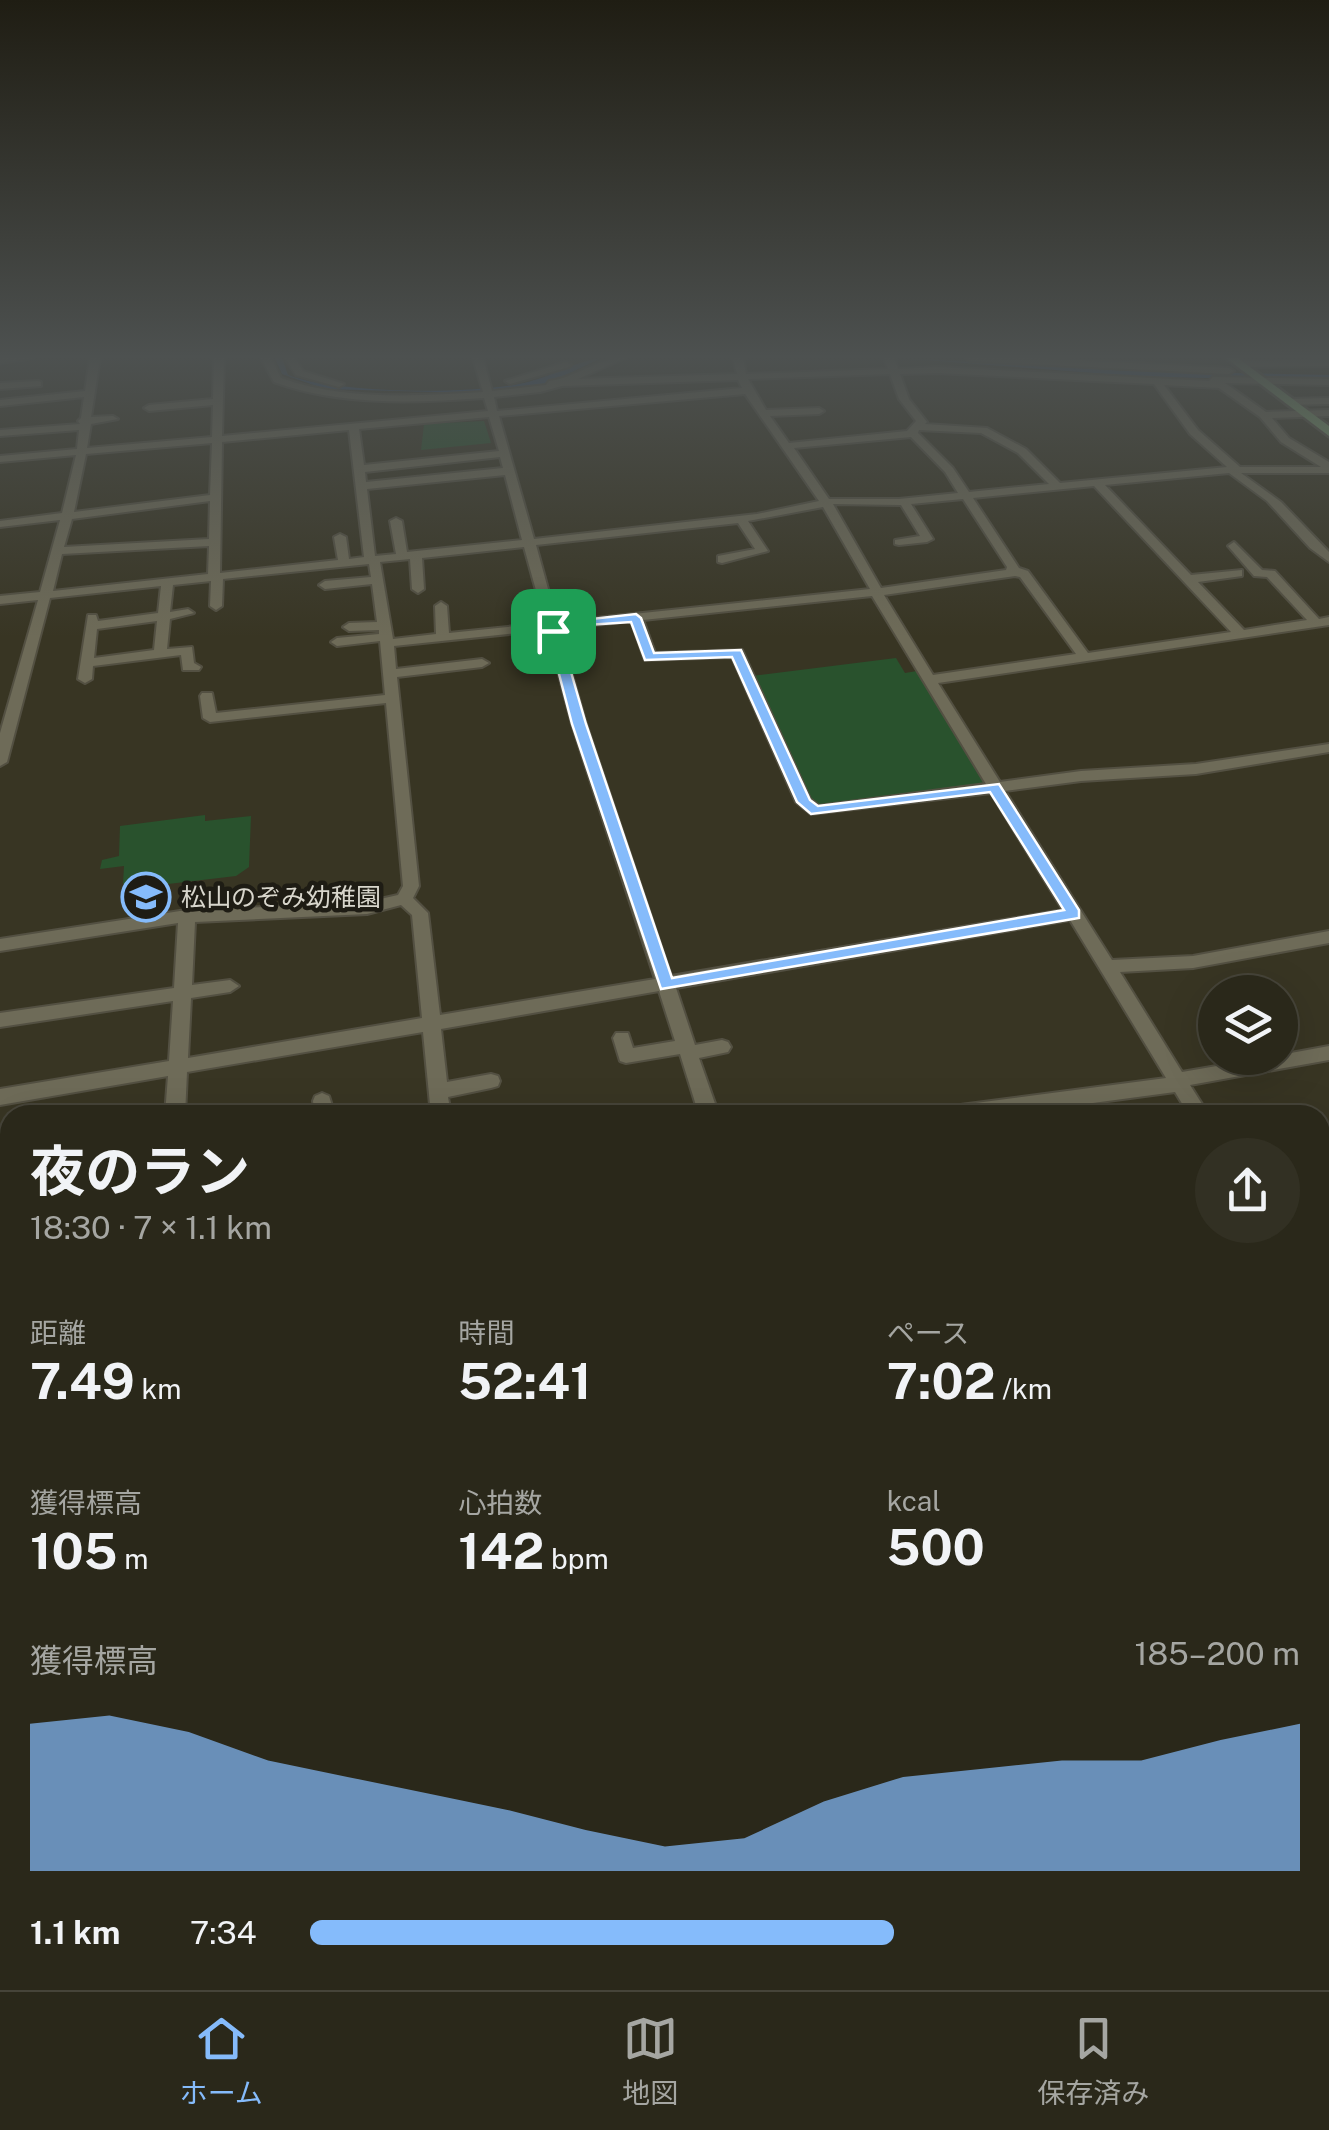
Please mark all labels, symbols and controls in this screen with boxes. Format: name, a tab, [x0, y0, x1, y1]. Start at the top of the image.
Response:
pin	[511, 589, 596, 674]
icon: arrive	[526, 604, 581, 659]
school or university icon: 松山のぞみ幼稚園	[120, 871, 172, 923]
place label: 松山のぞみ幼稚園	[181, 882, 381, 912]
map controls	[1198, 975, 1298, 1075]
button: layers	[1198, 975, 1298, 1075]
button: share	[1195, 1138, 1300, 1243]
text: 夜のラン	[30, 1139, 250, 1203]
text: 18:30 · 7 × 1.1 km	[30, 1209, 272, 1246]
text: 距離	[30, 1316, 86, 1349]
text: 時間	[458, 1316, 514, 1349]
text: ペース	[887, 1316, 969, 1349]
text: 7.49	[30, 1351, 135, 1410]
text: 52:41	[458, 1351, 591, 1410]
text: 7:02	[887, 1351, 995, 1410]
text: km	[135, 1372, 181, 1405]
text: /km	[995, 1372, 1052, 1405]
text: kcal	[887, 1484, 941, 1517]
text: 獲得標高	[30, 1486, 142, 1519]
text: 心拍数	[458, 1486, 542, 1519]
text: 500	[887, 1517, 985, 1576]
text: 105	[30, 1521, 117, 1580]
text: 142	[458, 1521, 544, 1580]
text: m	[117, 1542, 148, 1575]
text: bpm	[544, 1542, 609, 1575]
text: 185–200 m	[1135, 1635, 1300, 1672]
text: 獲得標高	[30, 1642, 158, 1679]
text: 1.1 km	[30, 1914, 120, 1951]
text: 7:34	[190, 1914, 257, 1951]
tab: ホーム	[180, 2011, 263, 2111]
tab: 地図	[622, 2011, 678, 2111]
tab: 保存済み	[1037, 2011, 1149, 2111]

